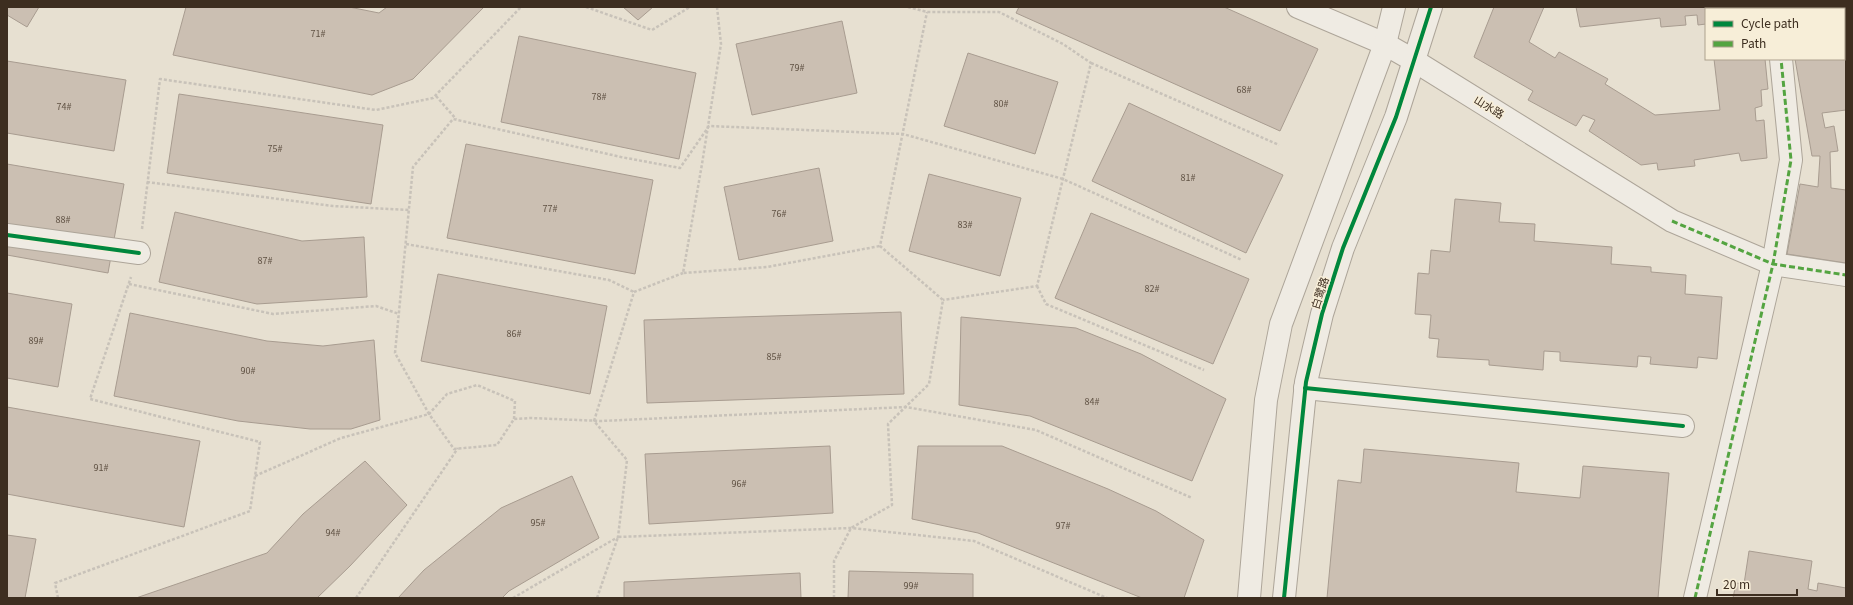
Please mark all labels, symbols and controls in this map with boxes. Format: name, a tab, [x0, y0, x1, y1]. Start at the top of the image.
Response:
legend	[1705, 8, 1845, 60]
text: Cycle path	[1741, 14, 1799, 31]
house number: 71#	[311, 27, 326, 40]
text: Path	[1741, 34, 1766, 51]
house number: 79#	[790, 61, 805, 74]
house number: 68#	[1237, 83, 1252, 96]
house number: 78#	[592, 90, 607, 103]
street label: 山水路	[1471, 91, 1508, 122]
house number: 80#	[994, 97, 1009, 110]
house number: 74#	[57, 100, 72, 113]
house number: 75#	[268, 142, 283, 155]
house number: 81#	[1181, 171, 1196, 184]
house number: 77#	[543, 202, 558, 215]
house number: 76#	[772, 207, 787, 220]
house number: 88#	[56, 213, 71, 226]
house number: 83#	[958, 218, 973, 231]
house number: 87#	[258, 254, 273, 267]
street label: 白鹭路	[1306, 275, 1332, 311]
house number: 82#	[1145, 282, 1160, 295]
house number: 86#	[507, 327, 522, 340]
house number: 89#	[29, 334, 44, 347]
house number: 85#	[767, 350, 782, 363]
house number: 90#	[241, 364, 256, 377]
house number: 84#	[1085, 395, 1100, 408]
house number: 91#	[94, 461, 109, 474]
house number: 96#	[732, 477, 747, 490]
house number: 95#	[531, 516, 546, 529]
house number: 97#	[1056, 519, 1071, 532]
house number: 94#	[326, 526, 341, 539]
scale bar	[1717, 571, 1797, 597]
text: 20 m	[1723, 575, 1750, 592]
house number: 99#	[904, 579, 919, 592]

